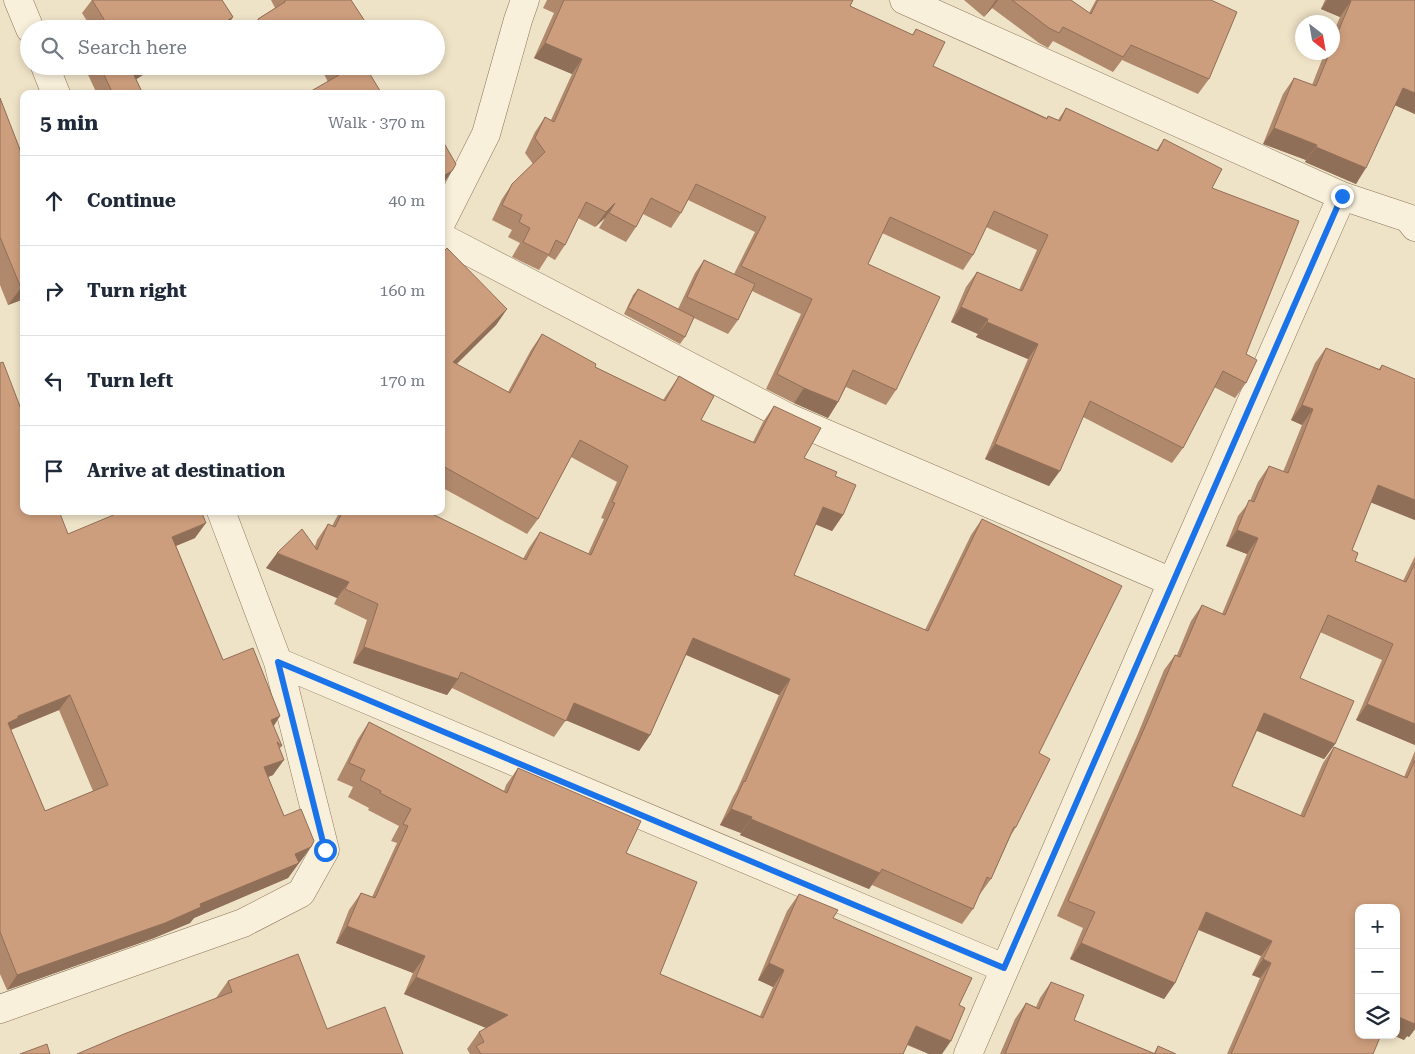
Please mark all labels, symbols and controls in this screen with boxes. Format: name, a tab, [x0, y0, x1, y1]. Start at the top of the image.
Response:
north arrow	[1295, 15, 1340, 60]
search box	[20, 20, 445, 75]
icon: search	[38, 34, 66, 62]
text: Search here	[78, 36, 187, 59]
text: 5 min	[40, 111, 98, 135]
text: Walk · 370 m	[328, 113, 425, 132]
route end	[1331, 185, 1354, 208]
icon: ahead	[40, 187, 68, 215]
text: Continue	[87, 189, 176, 212]
text: 40 m	[388, 191, 425, 210]
icon: right	[40, 277, 68, 305]
text: Turn right	[87, 279, 187, 302]
text: 160 m	[379, 281, 425, 300]
icon: left	[40, 367, 68, 395]
text: Turn left	[87, 369, 173, 392]
text: 170 m	[379, 371, 425, 390]
icon: arrive	[40, 457, 68, 485]
text: Arrive at destination	[87, 459, 285, 482]
route start	[314, 839, 337, 862]
map controls	[1355, 904, 1400, 1039]
button: +	[1355, 904, 1400, 949]
button: −	[1355, 949, 1400, 994]
button: layers	[1355, 994, 1400, 1039]

